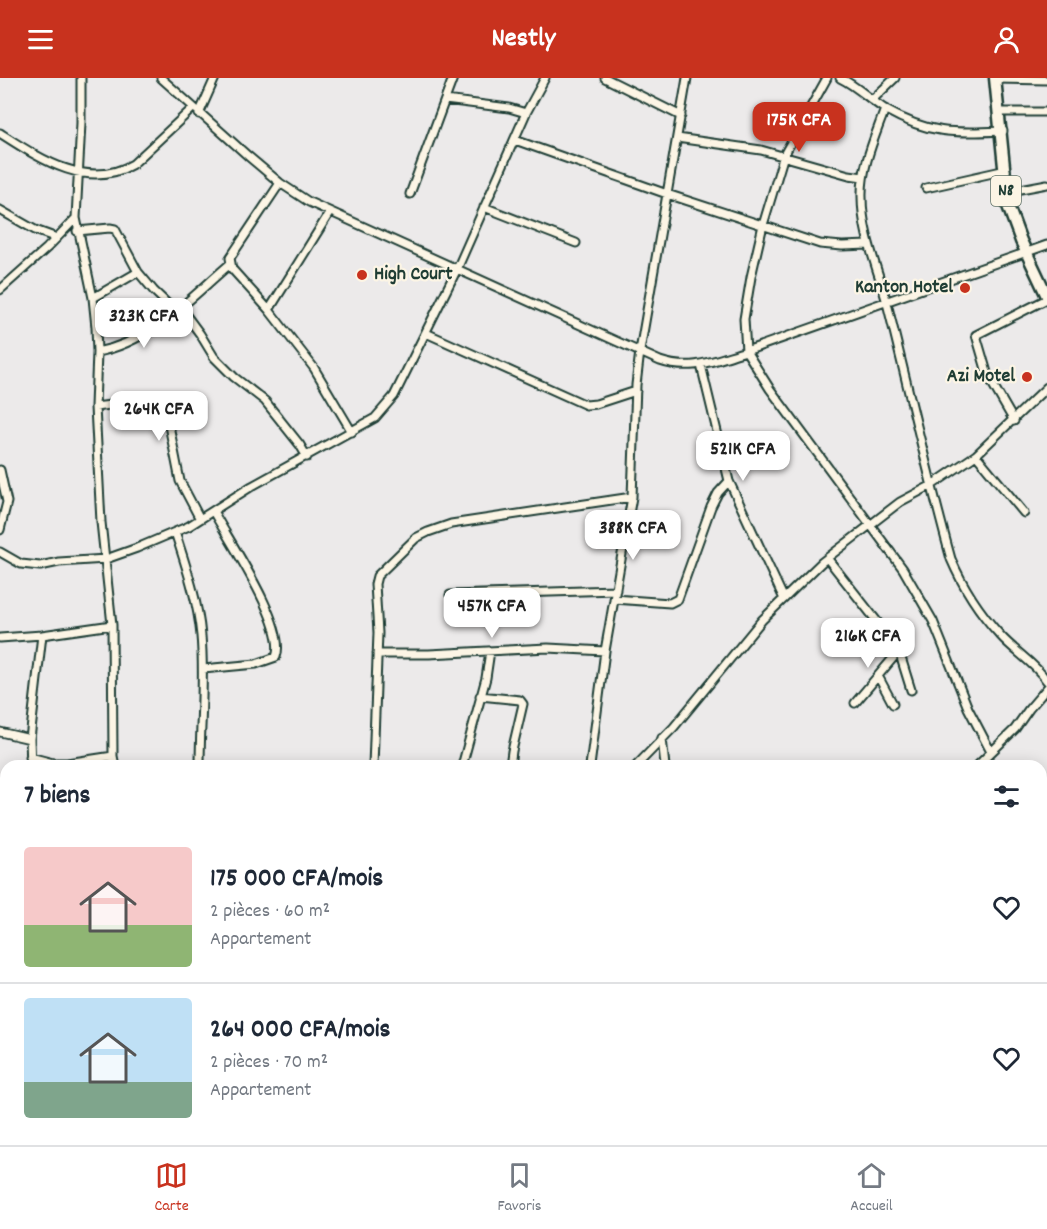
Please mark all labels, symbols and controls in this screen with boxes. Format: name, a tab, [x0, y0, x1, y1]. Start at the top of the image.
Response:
text: Nestly	[492, 20, 555, 59]
icon: menu	[24, 23, 57, 56]
icon: person	[990, 23, 1023, 56]
pin: 175K CFA	[737, 102, 861, 153]
text: 175K CFA	[767, 107, 831, 135]
road number: N8	[991, 176, 1021, 206]
place label: High Court	[374, 261, 453, 289]
marker: High Court	[355, 268, 369, 282]
place label: Kanton Hotel	[855, 274, 953, 302]
marker: Kanton Hotel	[958, 281, 972, 295]
pin: 323K CFA	[82, 298, 206, 349]
text: 323K CFA	[109, 303, 179, 331]
place label: Azi Motel	[947, 363, 1015, 391]
marker: Azi Motel	[1020, 370, 1034, 384]
pin: 264K CFA	[97, 391, 221, 442]
text: 264K CFA	[124, 396, 194, 424]
pin: 521K CFA	[681, 431, 805, 482]
text: 521K CFA	[710, 436, 776, 464]
pin: 388K CFA	[571, 510, 695, 561]
text: 388K CFA	[599, 515, 667, 543]
pin: 457K CFA	[430, 588, 554, 639]
text: 457K CFA	[458, 593, 526, 621]
pin: 216K CFA	[806, 618, 930, 669]
text: 216K CFA	[835, 623, 901, 651]
text: 7 biens	[24, 778, 90, 815]
icon: filters	[990, 780, 1023, 813]
text: 175 000 CFA/mois	[210, 861, 383, 898]
icon: home	[72, 871, 144, 943]
icon: heart	[990, 891, 1023, 924]
text: 2 pièces · 60 m²	[210, 898, 330, 926]
text: Appartement	[210, 926, 312, 954]
text: 264 000 CFA/mois	[210, 1012, 391, 1049]
icon: home	[72, 1022, 144, 1094]
icon: heart	[990, 1042, 1023, 1075]
text: 2 pièces · 70 m²	[210, 1049, 328, 1077]
text: Appartement	[210, 1077, 312, 1105]
tab: Carte	[154, 1159, 189, 1218]
tab: Favoris	[497, 1159, 542, 1218]
tab: Accueil	[850, 1159, 893, 1218]

